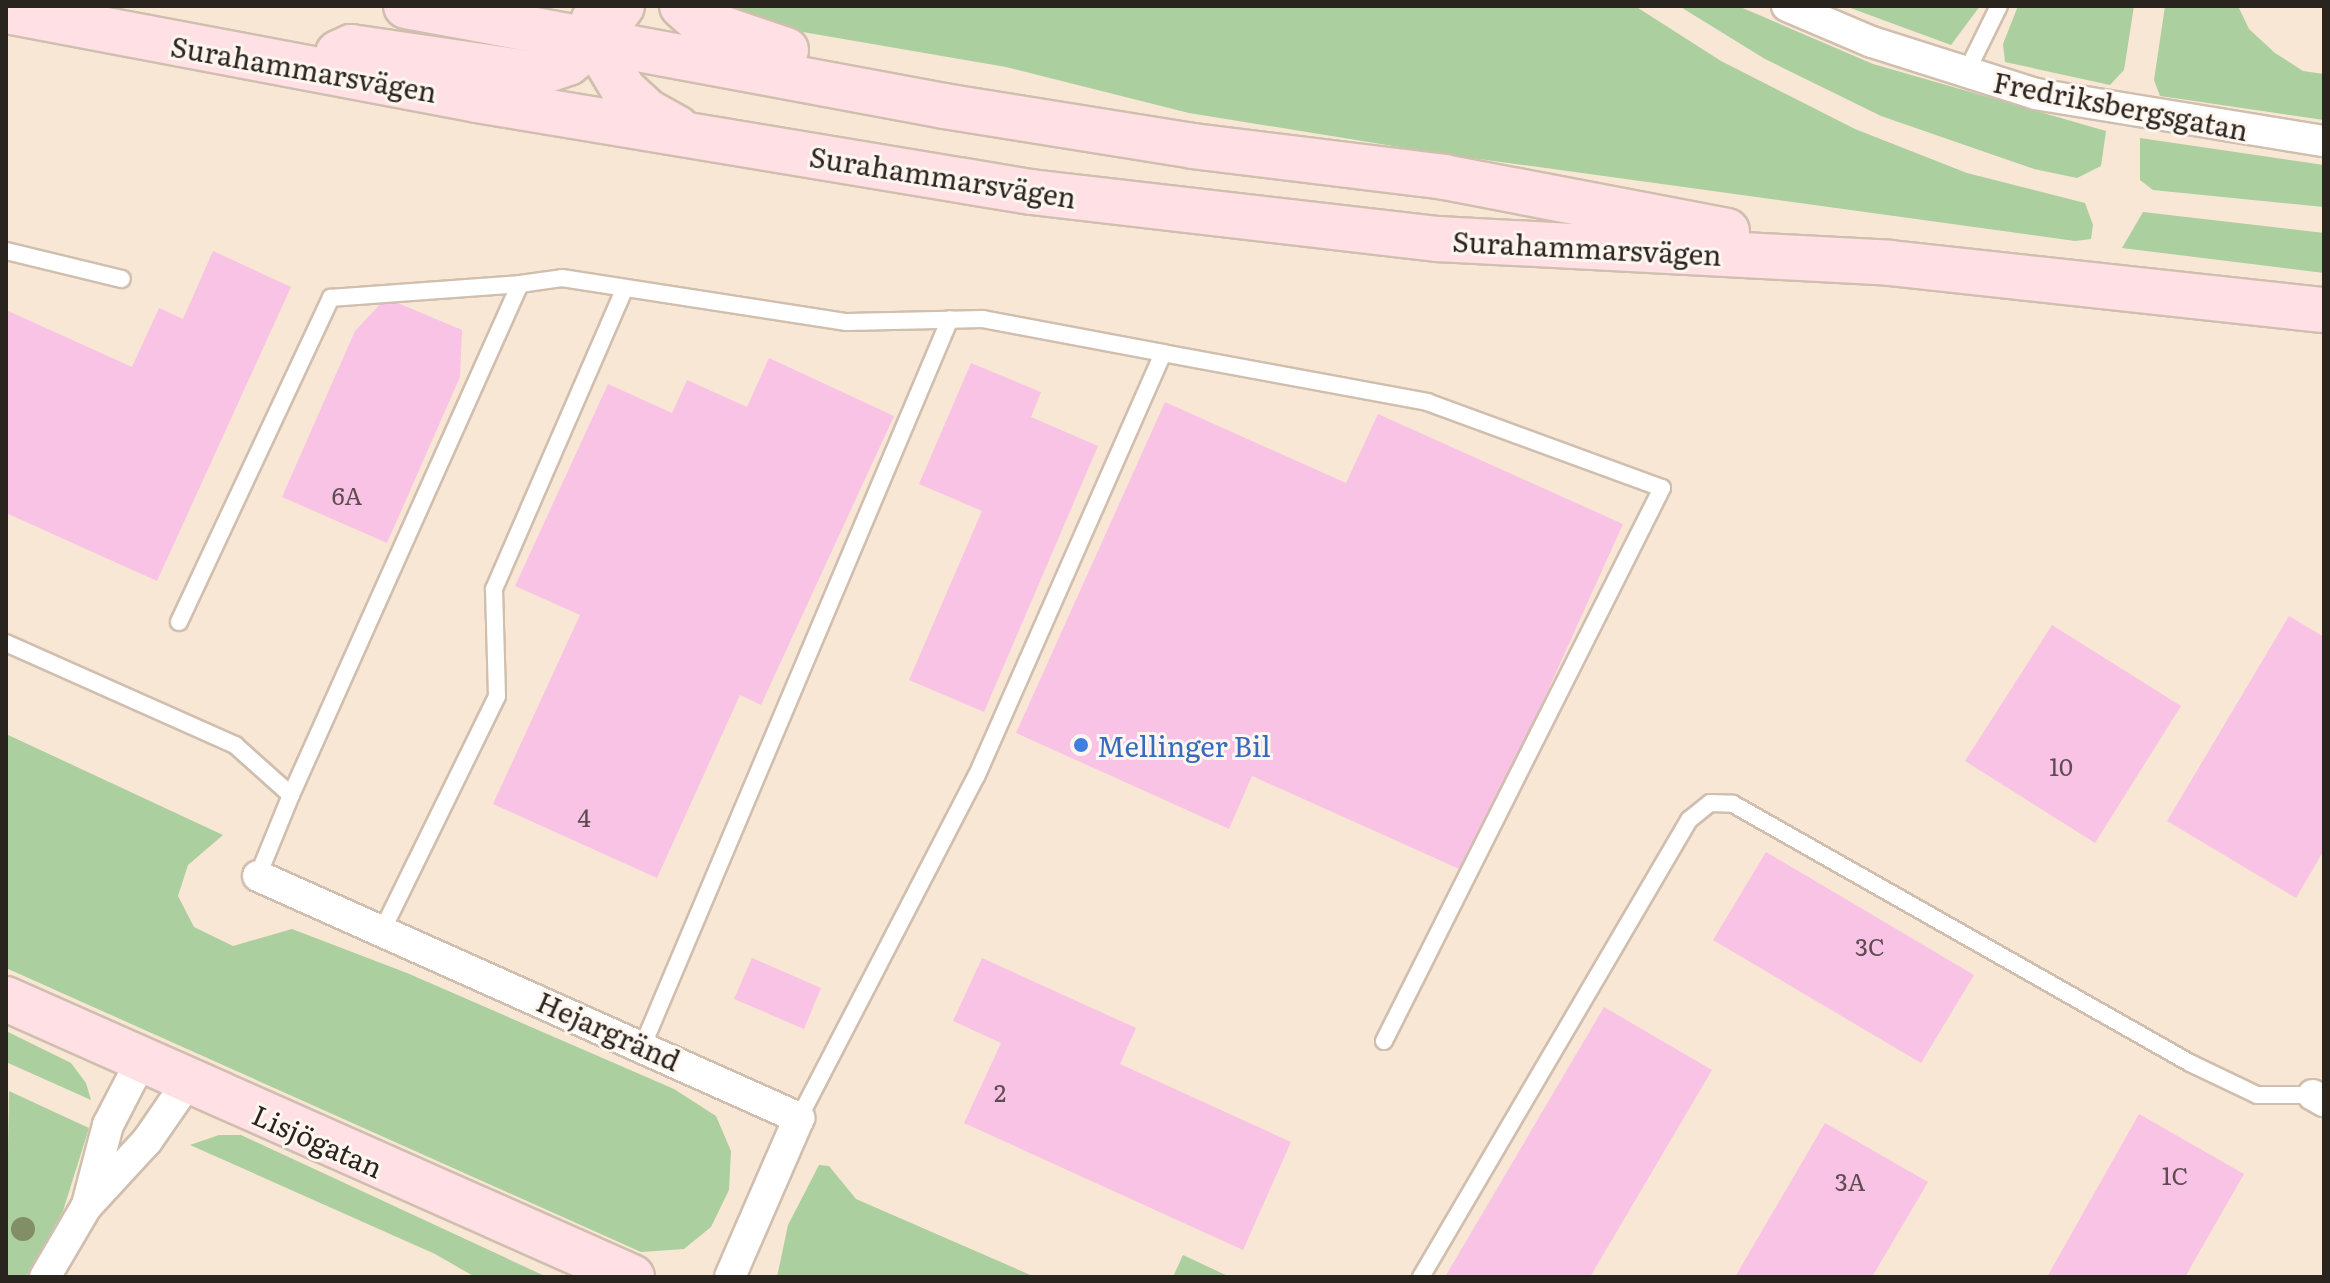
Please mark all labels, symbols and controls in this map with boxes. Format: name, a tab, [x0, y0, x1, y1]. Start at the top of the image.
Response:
street label: Surahammarsvägen	[168, 28, 440, 108]
street label: Fredriksbergsgatan	[1991, 64, 2251, 146]
street label: Surahammarsvägen	[807, 138, 1079, 214]
street label: Surahammarsvägen	[1452, 223, 1722, 271]
house number: 6A	[332, 481, 362, 509]
place label: Mellinger Bil	[1097, 728, 1271, 762]
marker: Mellinger Bil	[1072, 736, 1090, 754]
house number: 10	[2049, 752, 2073, 780]
house number: 4	[577, 803, 591, 831]
house number: 3C	[1855, 932, 1885, 960]
street label: Hejargränd	[532, 983, 686, 1077]
house number: 2	[994, 1078, 1006, 1106]
street label: Lisjögatan	[248, 1096, 388, 1184]
house number: 1C	[2162, 1161, 2188, 1189]
house number: 3A	[1835, 1167, 1865, 1195]

